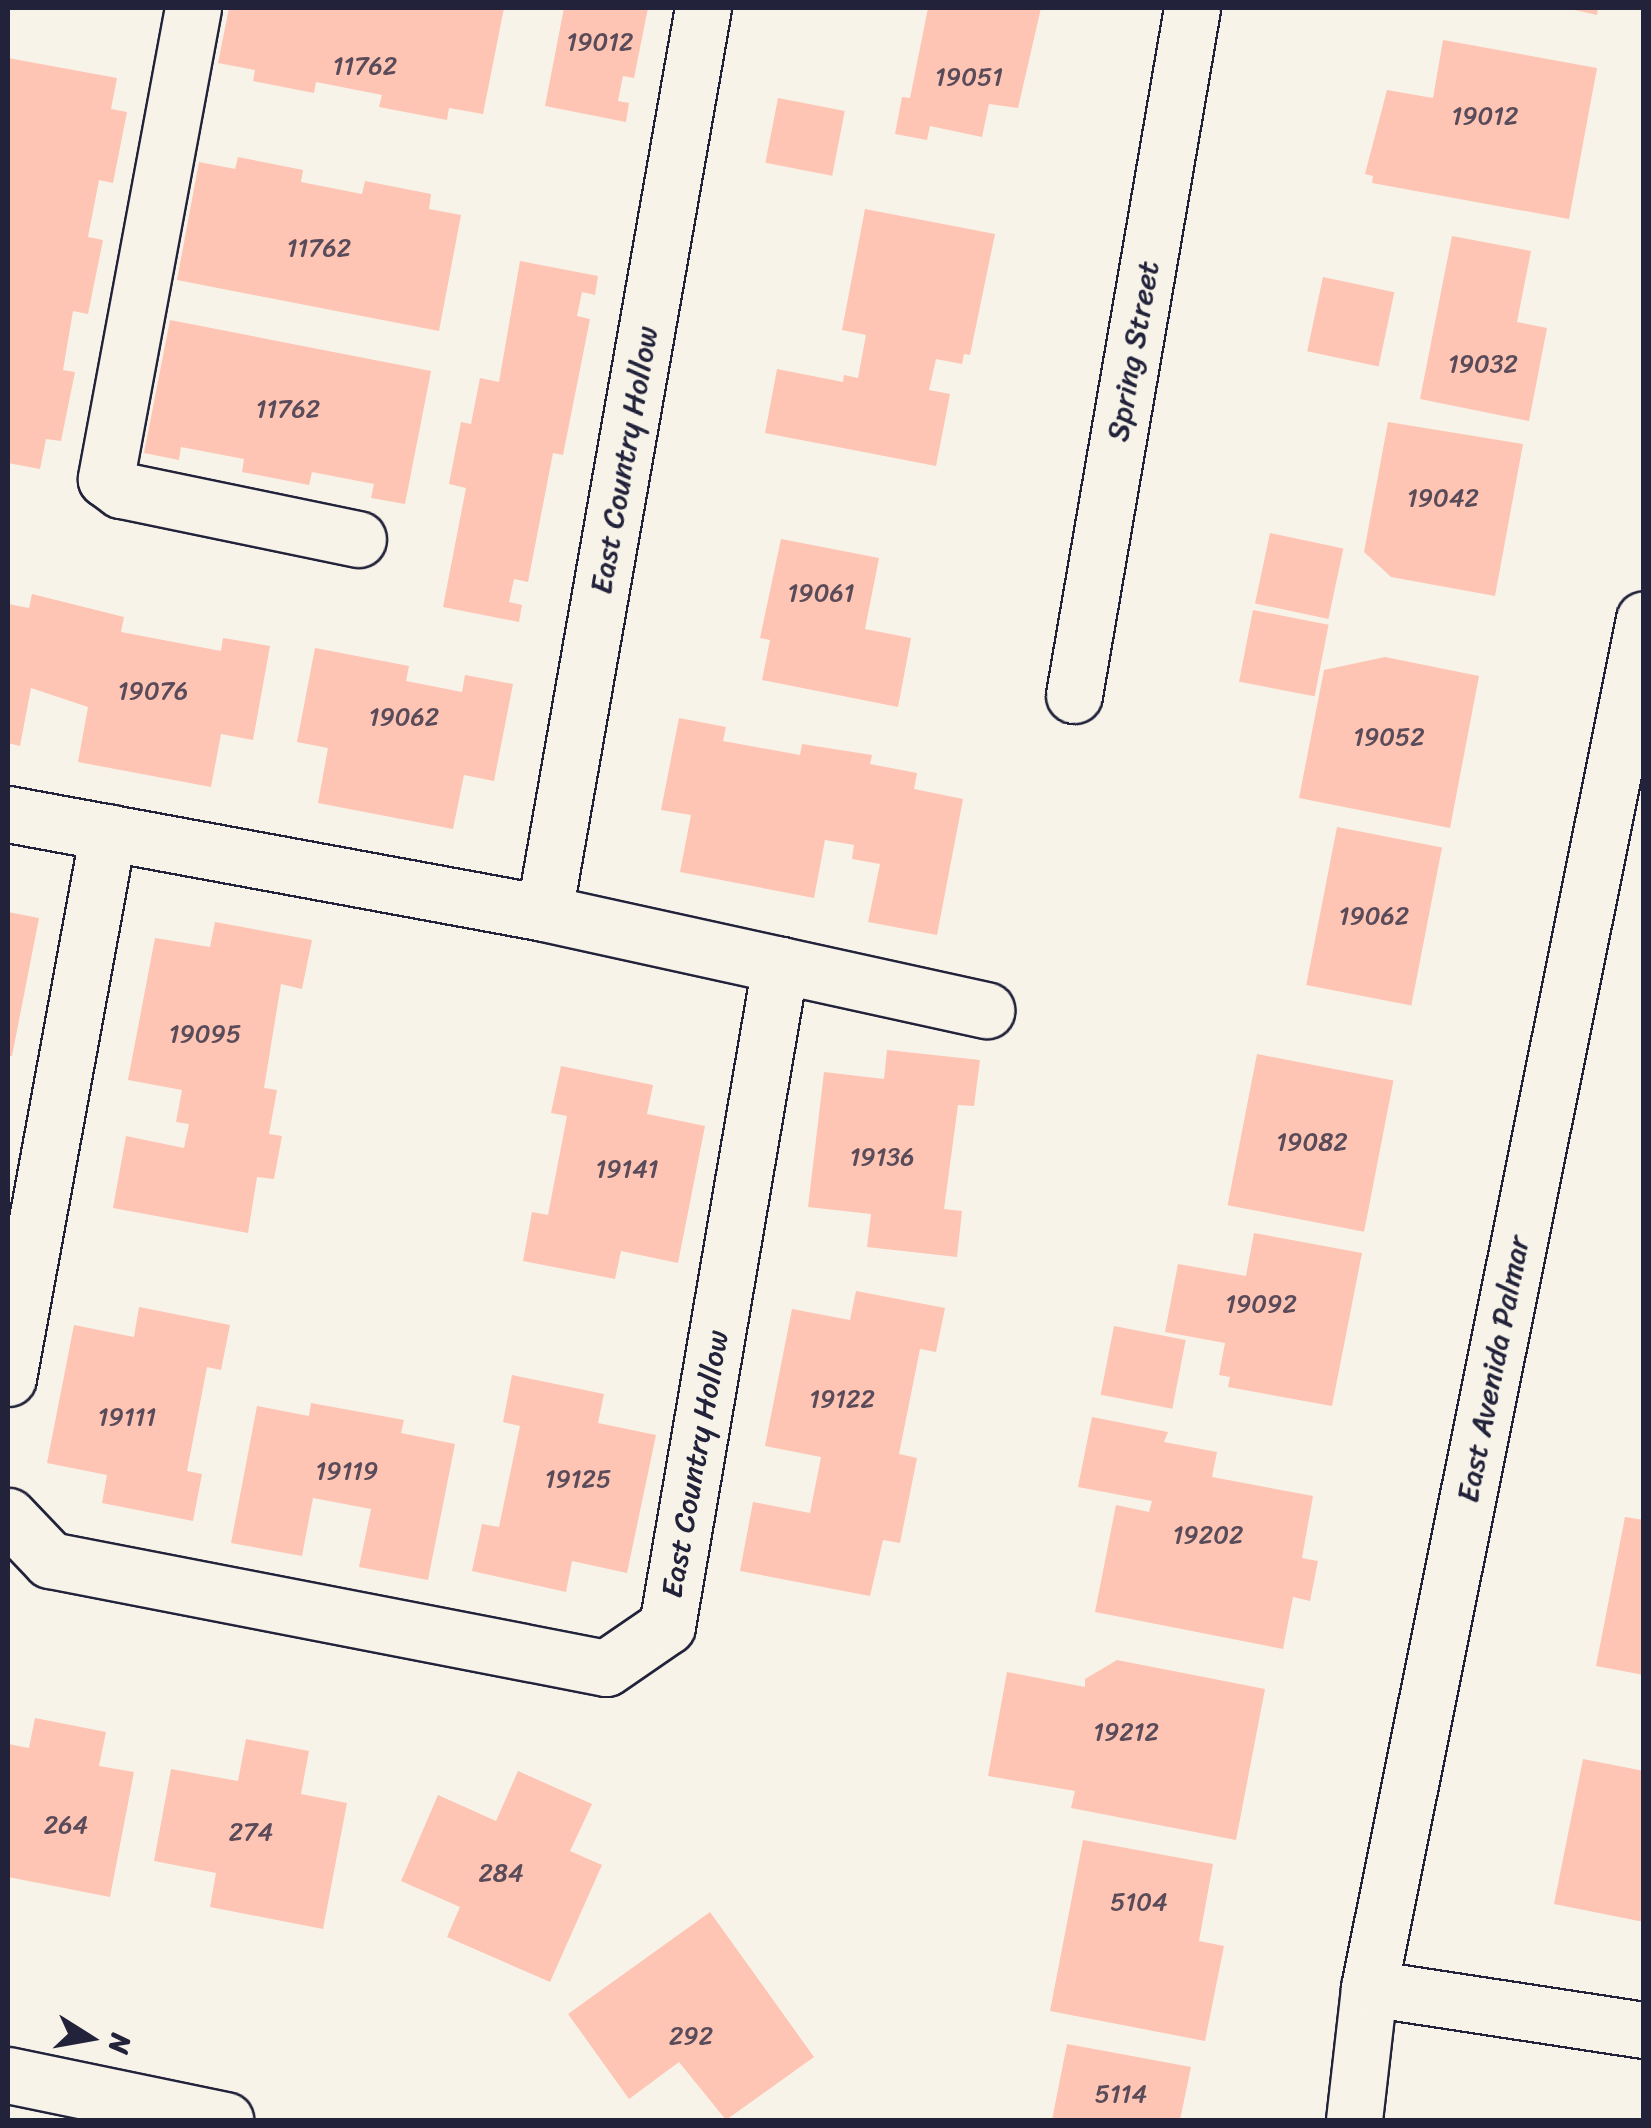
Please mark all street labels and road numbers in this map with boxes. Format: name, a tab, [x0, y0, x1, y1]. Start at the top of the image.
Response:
street label: Spring Street	[1099, 258, 1167, 444]
street label: East Country Hollow	[583, 323, 665, 597]
street label: East Avenida Palmar	[1449, 1233, 1537, 1505]
street label: East Country Hollow	[654, 1327, 736, 1601]

